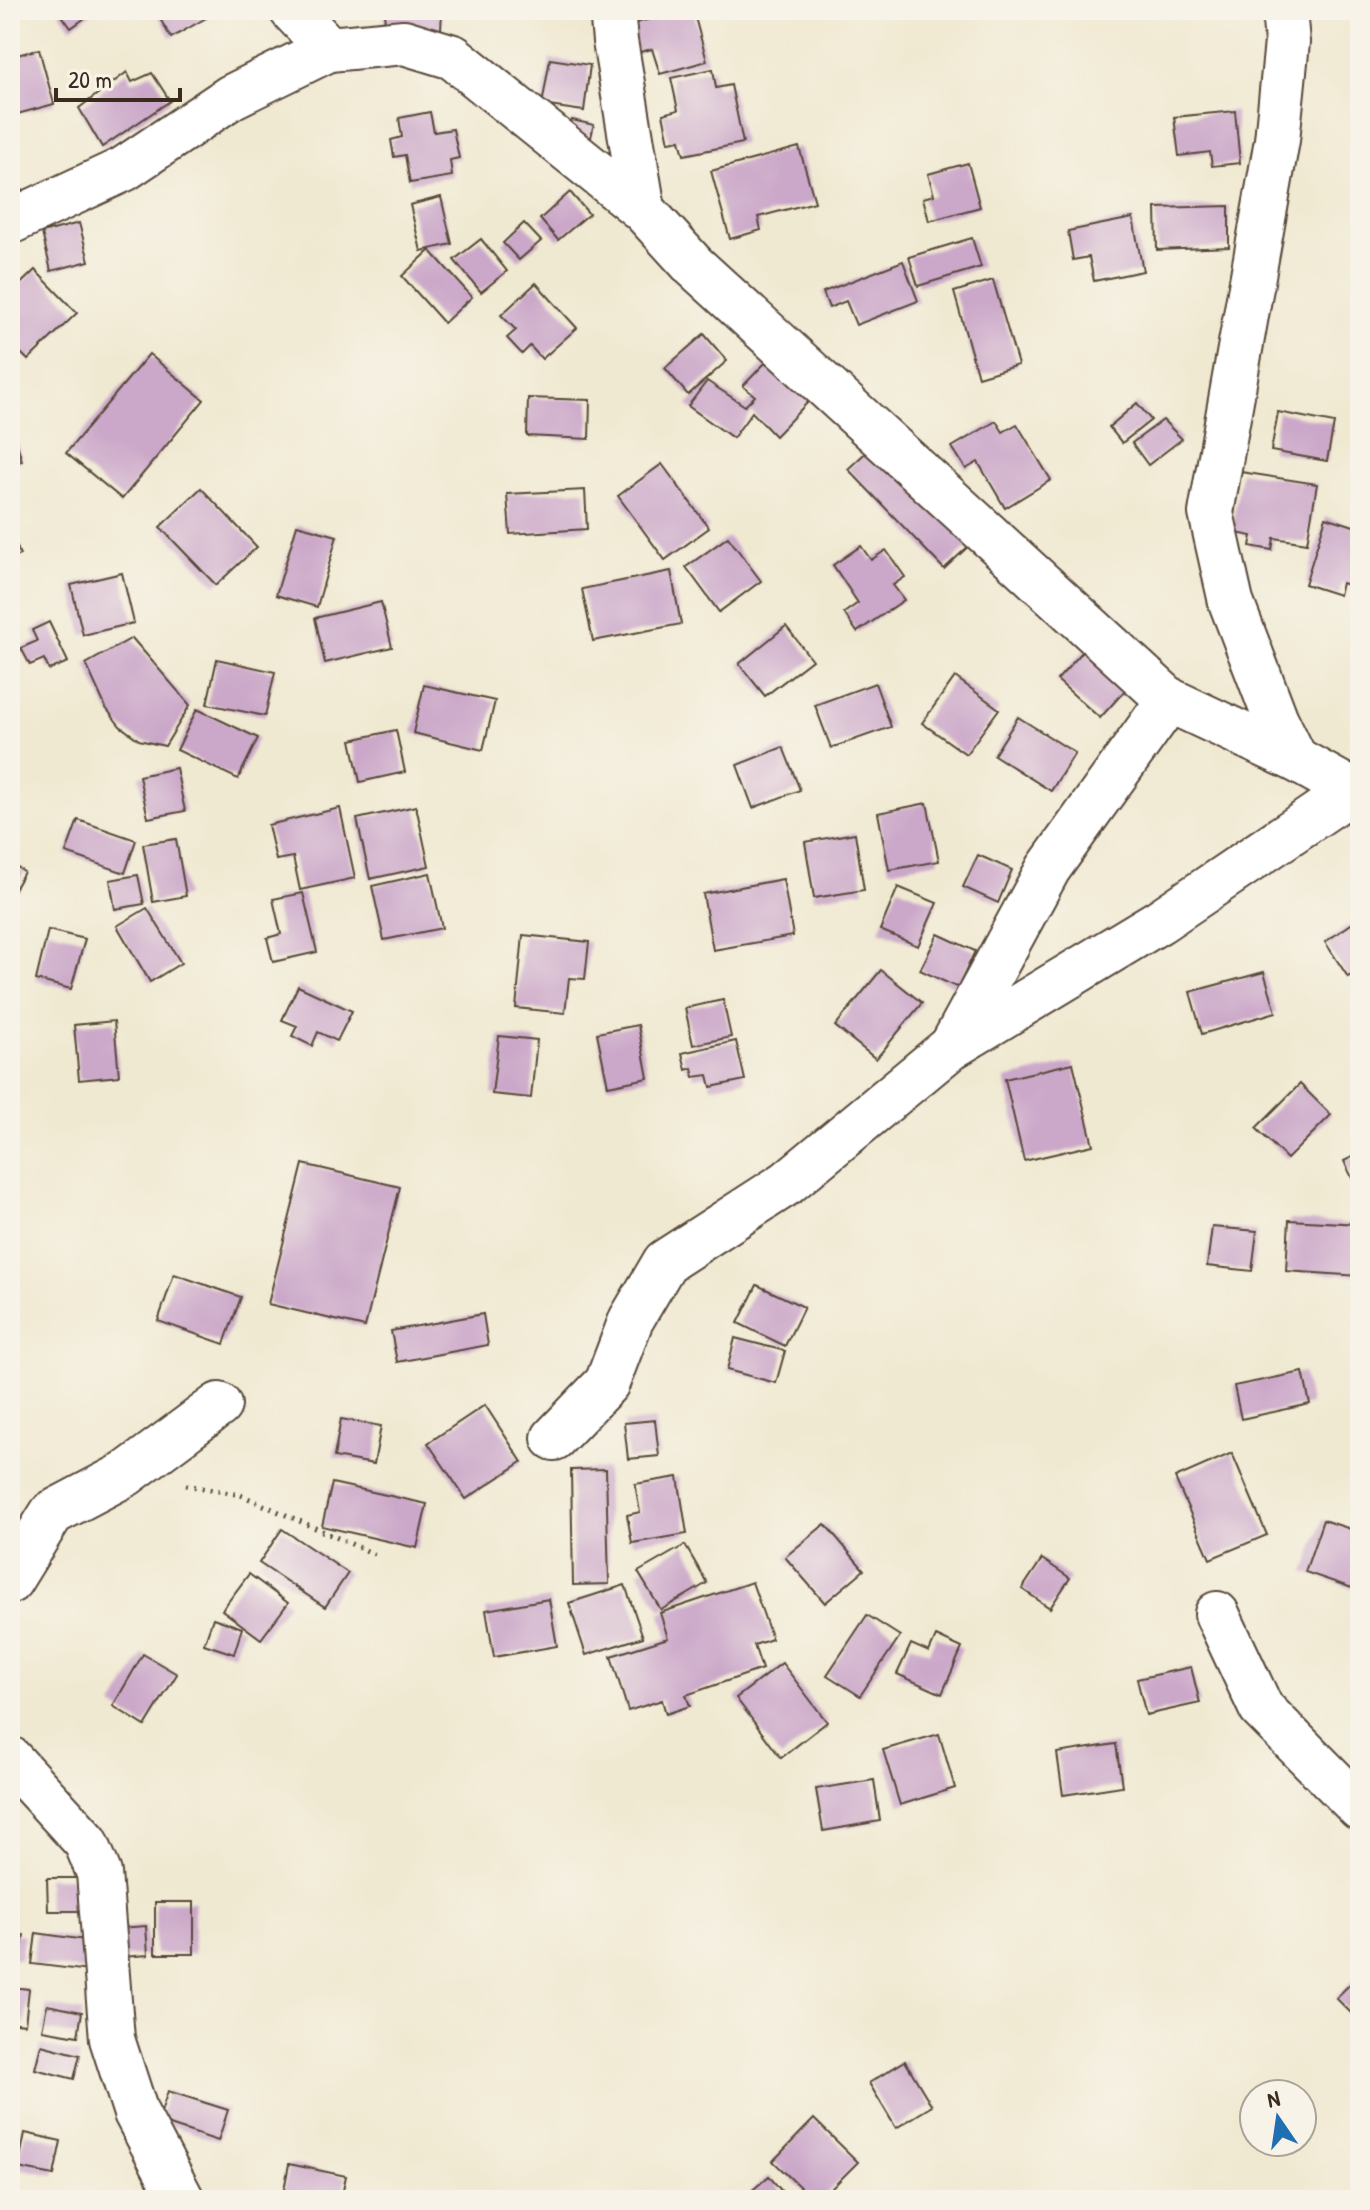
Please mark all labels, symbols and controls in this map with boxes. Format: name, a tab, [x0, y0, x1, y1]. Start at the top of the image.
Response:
scale bar	[56, 52, 180, 102]
text: 20 m	[68, 63, 112, 95]
north arrow	[1238, 2078, 1318, 2158]
text: N	[1264, 2083, 1283, 2114]

